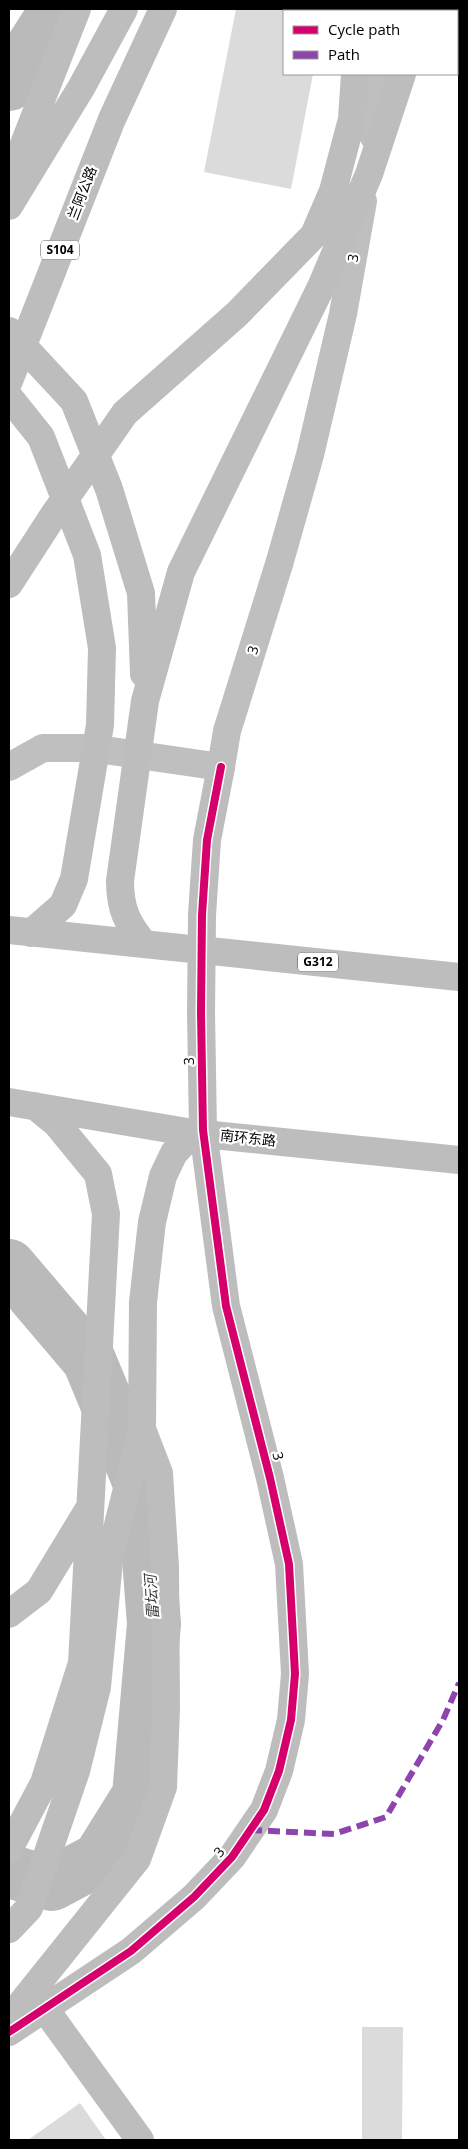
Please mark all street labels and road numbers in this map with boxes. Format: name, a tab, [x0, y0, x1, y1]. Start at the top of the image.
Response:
street label: 兰阿公路	[63, 163, 100, 222]
road number: S104	[41, 240, 79, 260]
street label: 3	[342, 252, 363, 264]
street label: 3	[242, 643, 263, 656]
road number: G312	[298, 952, 338, 972]
street label: 3	[179, 1057, 198, 1065]
street label: 南环东路	[219, 1125, 277, 1150]
street label: 3	[268, 1450, 289, 1462]
street label: 3	[209, 1842, 228, 1861]

